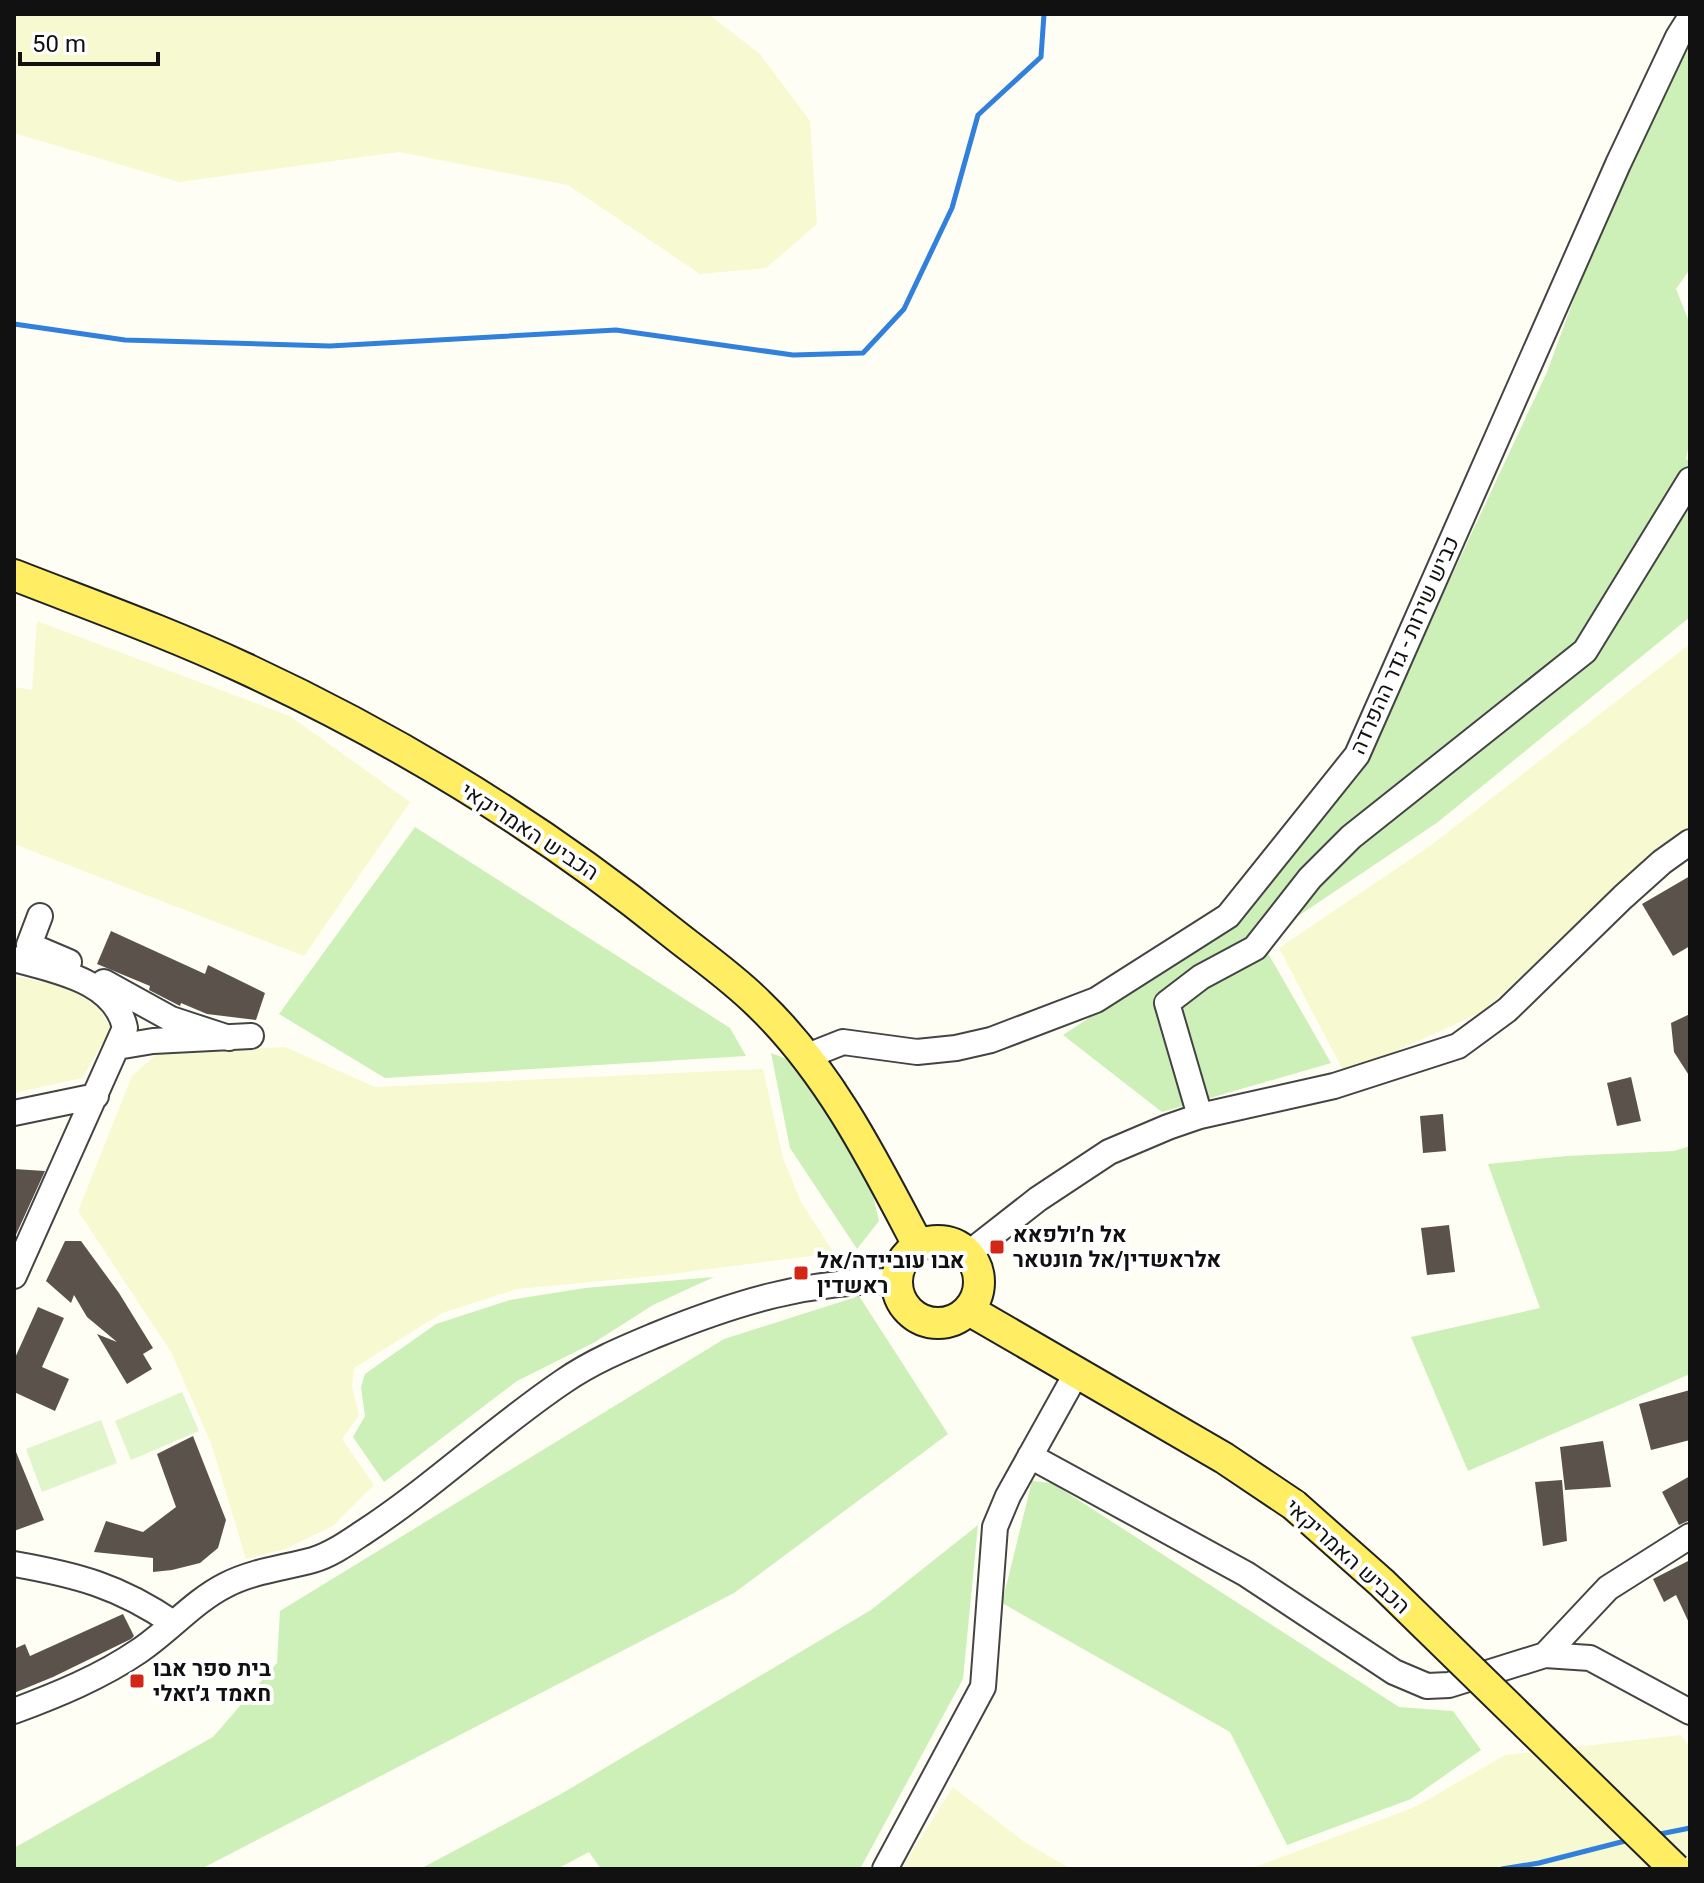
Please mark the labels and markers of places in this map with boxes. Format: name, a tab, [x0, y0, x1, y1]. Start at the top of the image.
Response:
place label: אל ח׳ולפאא אלראשדין/אל מונטאר	[1013, 1219, 1221, 1276]
marker: אל ח׳ולפאא אלראשדין/אל מונטאר	[988, 1238, 1006, 1256]
place label: אבו עוביידה/אל ראשדין	[817, 1245, 965, 1302]
marker: אבו עוביידה/אל ראשדין	[792, 1264, 810, 1282]
place label: בית ספר אבו חאמד ג׳זאלי	[153, 1653, 271, 1710]
marker: בית ספר אבו חאמד ג׳זאלי	[128, 1672, 146, 1690]

